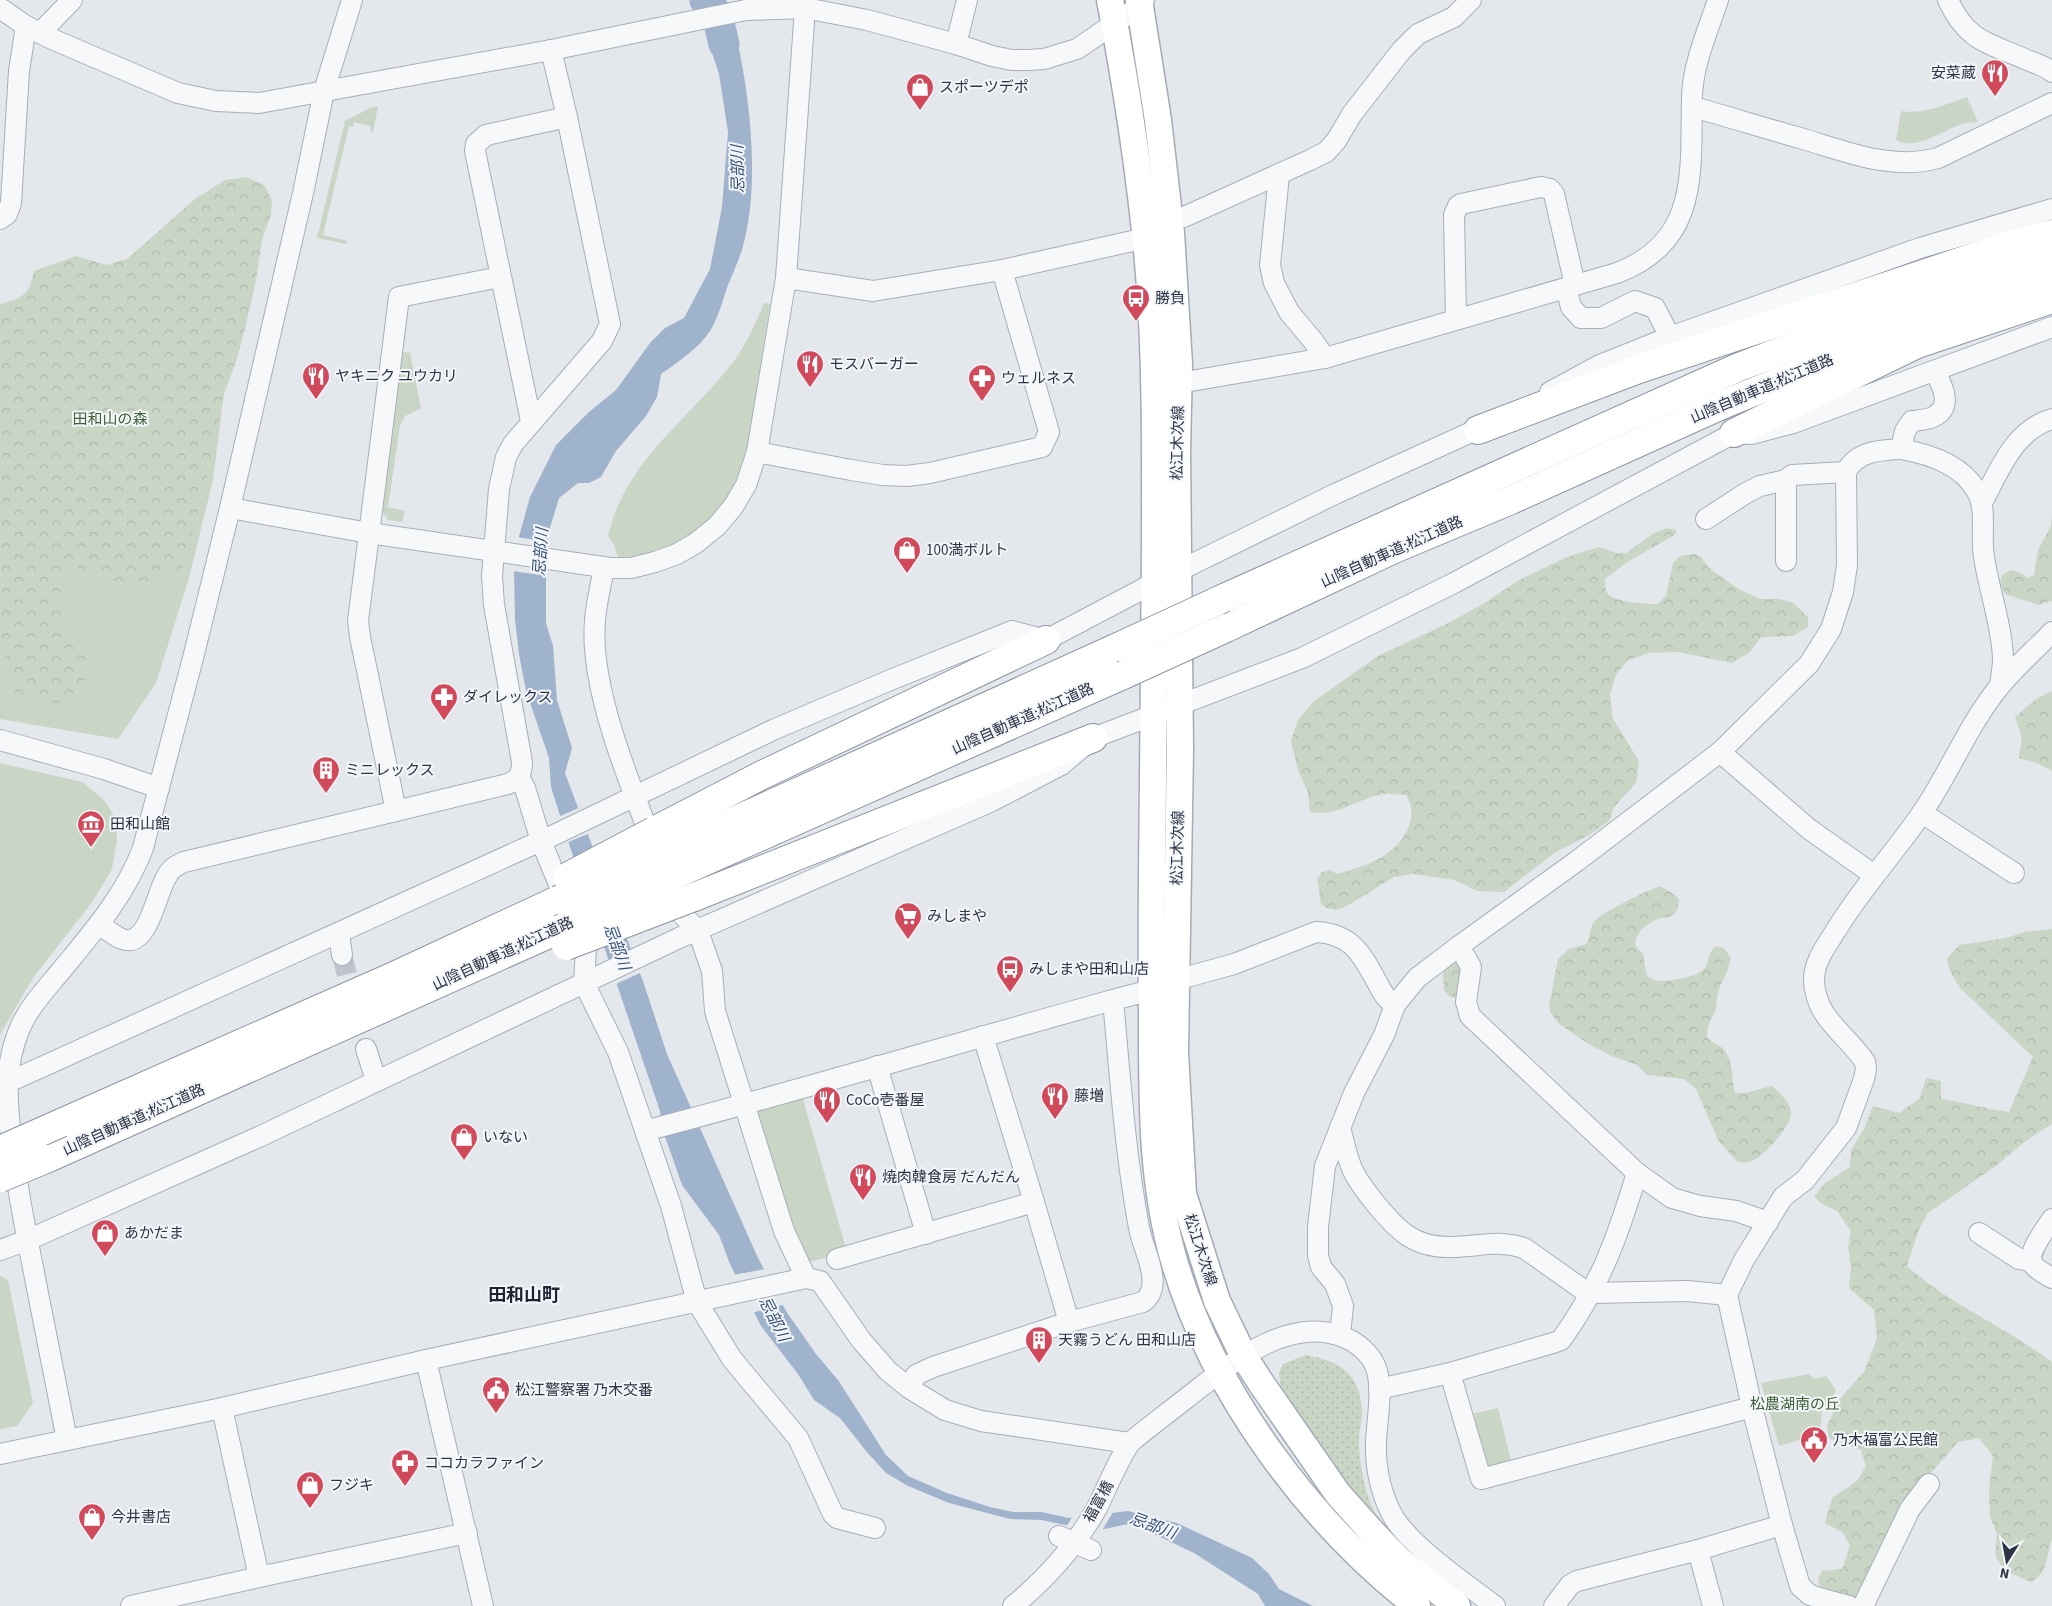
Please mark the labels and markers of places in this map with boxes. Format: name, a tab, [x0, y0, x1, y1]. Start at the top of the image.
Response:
restaurant icon: 安菜蔵	[1980, 58, 2010, 97]
place label: 安菜蔵	[1931, 63, 1976, 84]
shop icon: スポーツデポ	[905, 72, 935, 111]
place label: スポーツデポ	[939, 77, 1029, 98]
bus stop icon: 勝負	[1121, 283, 1151, 322]
place label: 勝負	[1155, 288, 1185, 309]
restaurant icon: モスバーガー	[795, 349, 825, 388]
place label: モスバーガー	[829, 354, 919, 375]
restaurant icon: ヤキニク ユウカリ	[301, 361, 331, 400]
pharmacy icon: ウェルネス	[967, 363, 997, 402]
place label: ヤキニク ユウカリ	[335, 366, 458, 387]
place label: ウェルネス	[1001, 368, 1076, 389]
shop icon: 100満ボルト	[892, 535, 922, 574]
place label: 100満ボルト	[926, 540, 1008, 561]
pharmacy icon: ダイレックス	[429, 682, 459, 721]
place label: ダイレックス	[463, 687, 553, 708]
building icon: ミニレックス	[311, 755, 341, 794]
place label: ミニレックス	[345, 760, 435, 781]
museum icon: 田和山館	[76, 809, 106, 848]
place label: 田和山館	[110, 814, 170, 835]
supermarket icon: みしまや	[893, 901, 923, 940]
place label: みしまや	[927, 906, 987, 927]
bus stop icon: みしまや田和山店	[995, 954, 1025, 993]
place label: みしまや田和山店	[1029, 959, 1149, 980]
restaurant icon: 藤増	[1040, 1081, 1070, 1120]
restaurant icon: CoCo壱番屋	[812, 1085, 842, 1124]
place label: 藤増	[1074, 1086, 1104, 1107]
place label: CoCo壱番屋	[846, 1090, 924, 1111]
shop icon: いない	[449, 1122, 479, 1161]
place label: いない	[483, 1127, 528, 1148]
restaurant icon: 焼肉韓食房 だんだん	[848, 1162, 878, 1201]
place label: 焼肉韓食房 だんだん	[882, 1167, 1020, 1188]
shop icon: あかだま	[90, 1218, 120, 1257]
place label: あかだま	[124, 1223, 184, 1244]
building icon: 天霧うどん 田和山店	[1024, 1325, 1054, 1364]
place label: 天霧うどん 田和山店	[1058, 1330, 1196, 1351]
public building icon: 松江警察署 乃木交番	[481, 1375, 511, 1414]
place label: 松江警察署 乃木交番	[515, 1380, 653, 1401]
public building icon: 乃木福富公民館	[1799, 1425, 1829, 1464]
place label: 乃木福富公民館	[1833, 1430, 1938, 1451]
pharmacy icon: ココカラファイン	[390, 1448, 420, 1487]
place label: ココカラファイン	[424, 1453, 544, 1474]
shop icon: フジキ	[295, 1470, 325, 1509]
place label: フジキ	[329, 1475, 374, 1496]
shop icon: 今井書店	[77, 1502, 107, 1541]
place label: 今井書店	[111, 1507, 171, 1528]

